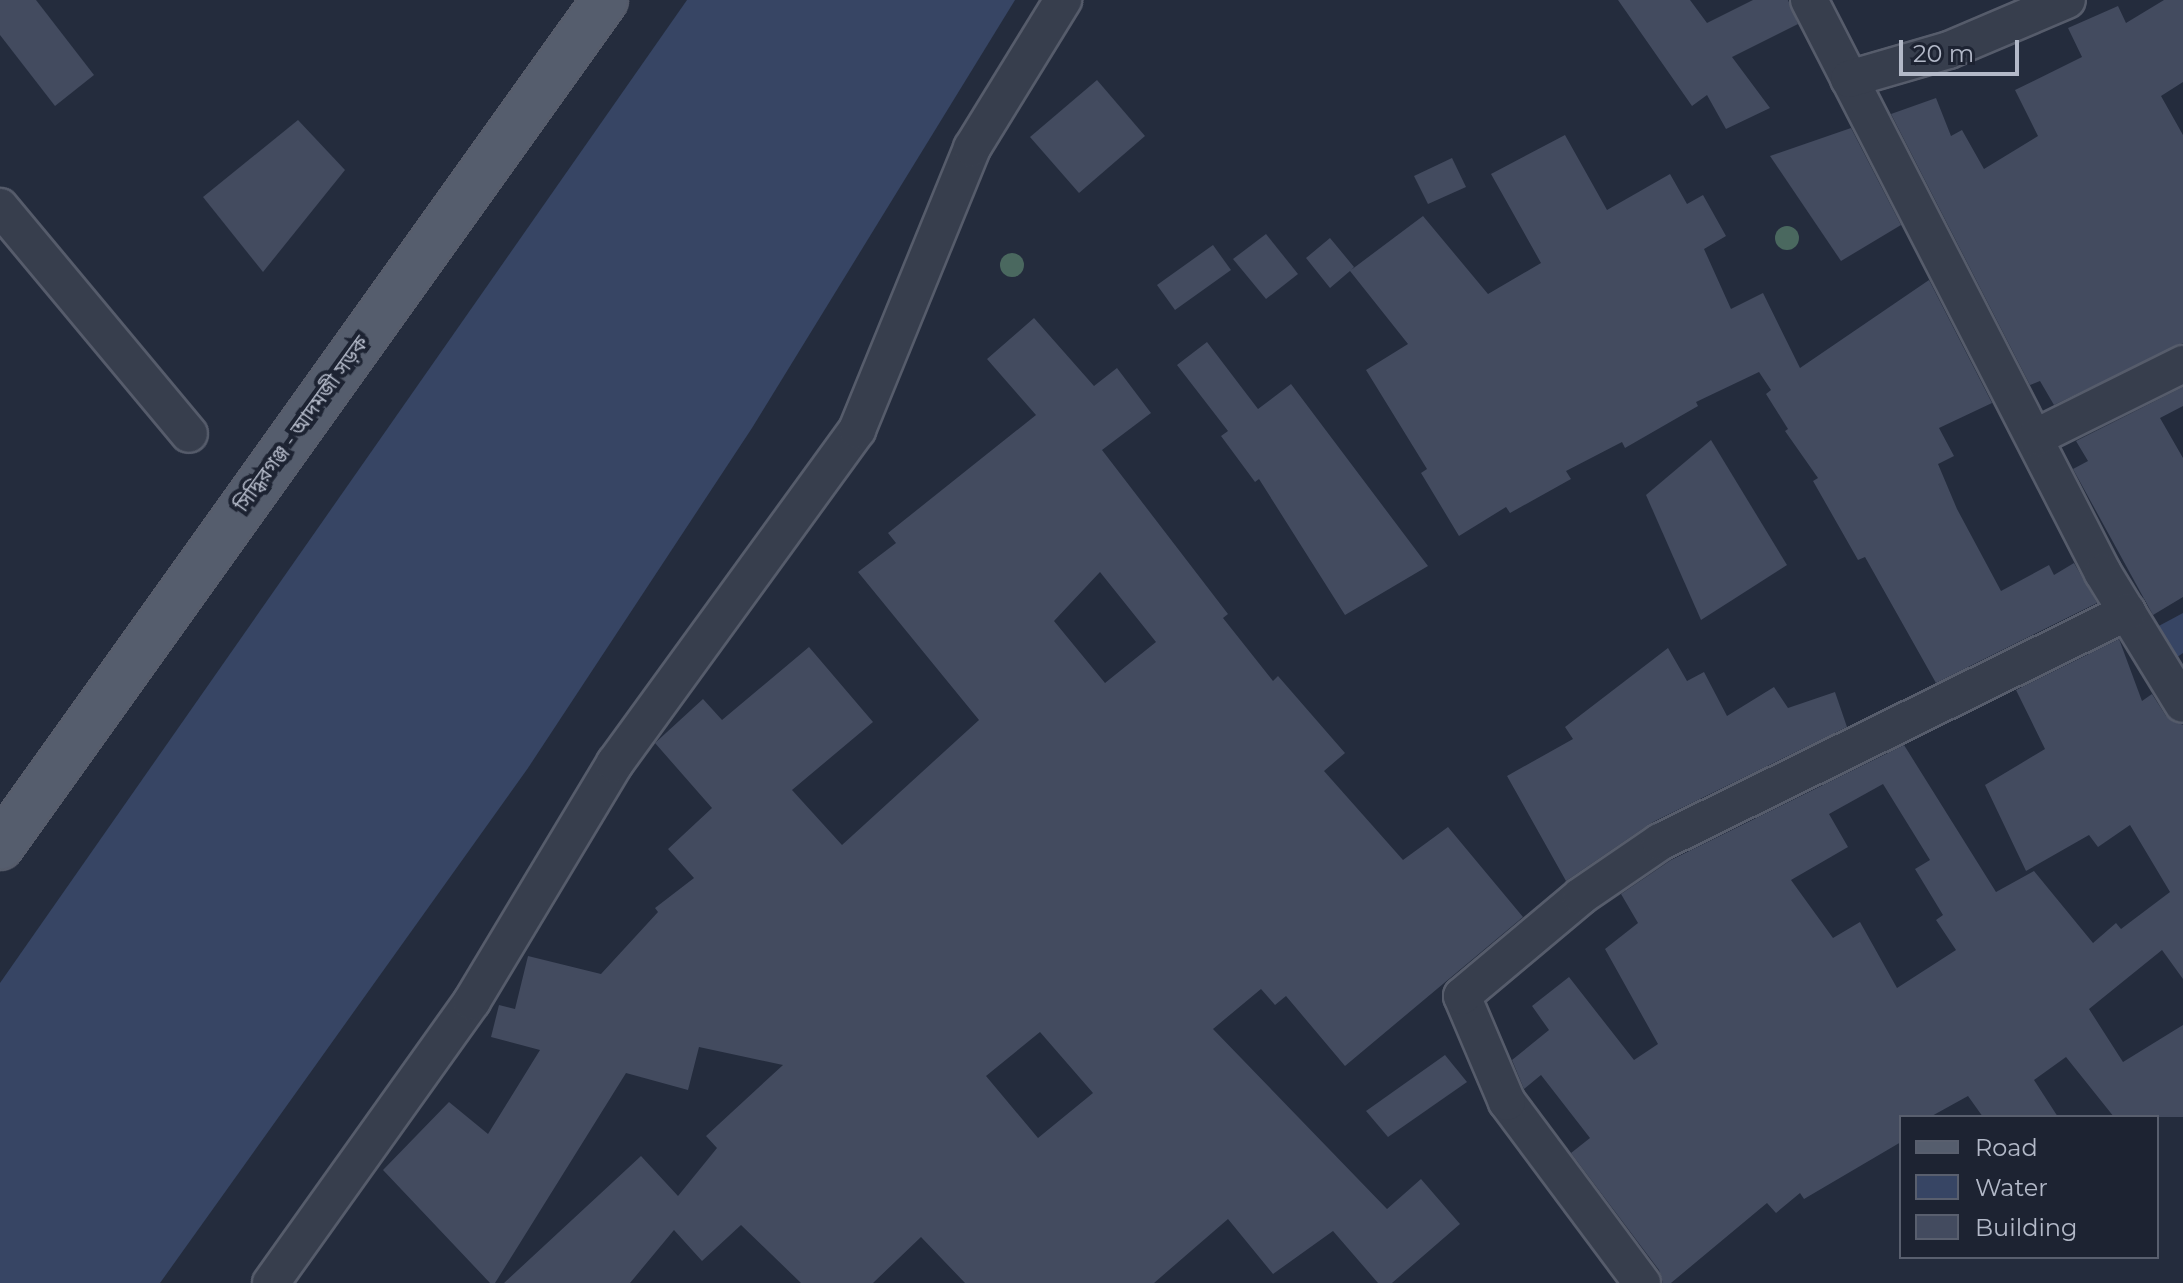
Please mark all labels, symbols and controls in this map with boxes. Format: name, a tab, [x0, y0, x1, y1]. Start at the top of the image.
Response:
scale bar	[1903, 24, 2023, 74]
text: 20 m	[1913, 39, 1974, 68]
street label: সিদ্ধিরগঞ্জ - আদমজী সড়ক	[230, 331, 374, 517]
legend	[1899, 1115, 2159, 1259]
text: Road	[1975, 1133, 2038, 1162]
text: Water	[1975, 1173, 2048, 1202]
text: Building	[1975, 1213, 2078, 1242]

